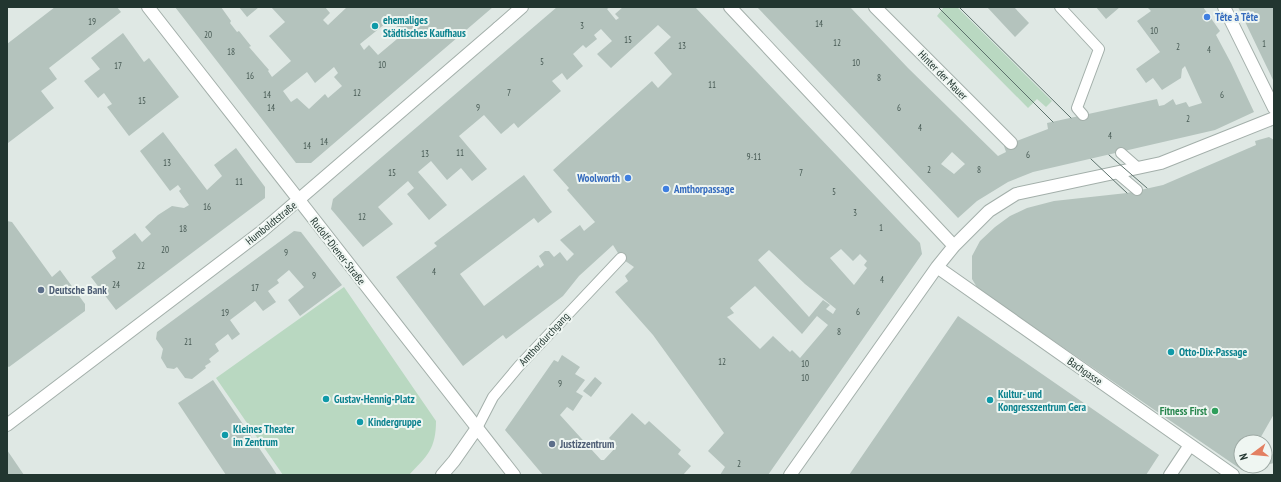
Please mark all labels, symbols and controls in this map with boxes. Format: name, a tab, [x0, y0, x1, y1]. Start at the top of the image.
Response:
place label: Tête à Tête	[1215, 10, 1259, 24]
marker: Tête à Tête	[1202, 12, 1212, 22]
place label: ehemaliges Städtisches Kaufhaus	[383, 13, 466, 40]
house number: 19	[88, 16, 96, 27]
house number: 14	[815, 18, 823, 29]
house number: 3	[580, 20, 584, 31]
marker: ehemaliges Städtisches Kaufhaus	[370, 21, 380, 31]
house number: 10	[1150, 25, 1158, 36]
house number: 20	[204, 29, 212, 40]
house number: 15	[624, 34, 632, 45]
house number: 12	[833, 37, 841, 48]
house number: 1	[1262, 38, 1266, 49]
house number: 13	[678, 40, 686, 51]
house number: 2	[1176, 41, 1180, 52]
house number: 4	[1207, 44, 1211, 55]
house number: 18	[227, 46, 235, 57]
street label: Hinter der Mauer	[915, 47, 971, 103]
house number: 5	[540, 56, 544, 67]
house number: 10	[852, 57, 860, 68]
house number: 10	[378, 59, 386, 70]
house number: 17	[114, 60, 122, 71]
house number: 16	[246, 70, 254, 81]
house number: 8	[877, 72, 881, 83]
house number: 11	[708, 79, 716, 90]
house number: 12	[353, 87, 361, 98]
house number: 7	[507, 87, 511, 98]
house number: 14	[263, 89, 271, 100]
house number: 6	[1220, 89, 1224, 100]
house number: 15	[138, 95, 146, 106]
house number: 14	[267, 102, 275, 113]
house number: 9	[476, 102, 480, 113]
house number: 6	[897, 102, 901, 113]
house number: 2	[1186, 113, 1190, 124]
house number: 4	[918, 122, 922, 133]
house number: 4	[1108, 130, 1112, 141]
house number: 14	[320, 136, 328, 147]
house number: 14	[303, 140, 311, 151]
house number: 11	[456, 147, 464, 158]
house number: 13	[421, 148, 429, 159]
house number: 6	[1026, 149, 1030, 160]
house number: 9-11	[747, 151, 761, 162]
house number: 13	[163, 157, 171, 168]
house number: 2	[927, 164, 931, 175]
house number: 8	[977, 164, 981, 175]
house number: 15	[388, 167, 396, 178]
house number: 7	[799, 167, 803, 178]
place label: Woolworth	[576, 171, 620, 185]
marker: Woolworth	[623, 173, 633, 183]
house number: 11	[235, 176, 243, 187]
place label: Amthorpassage	[673, 182, 735, 196]
marker: Amthorpassage	[661, 184, 671, 194]
house number: 5	[832, 186, 836, 197]
street label: Humboldtstraße	[243, 198, 300, 248]
house number: 16	[203, 201, 211, 212]
house number: 3	[853, 207, 857, 218]
house number: 12	[358, 211, 366, 222]
street label: Rudolf-Diener-Straße	[307, 215, 369, 288]
house number: 1	[879, 222, 883, 233]
house number: 18	[179, 223, 187, 234]
house number: 20	[161, 244, 169, 255]
house number: 9	[284, 247, 288, 258]
house number: 22	[137, 260, 145, 271]
house number: 4	[432, 266, 436, 277]
house number: 9	[312, 270, 316, 281]
house number: 4	[880, 274, 884, 285]
house number: 24	[112, 279, 120, 290]
house number: 17	[251, 282, 259, 293]
place label: Deutsche Bank	[49, 283, 107, 297]
marker: Deutsche Bank	[36, 285, 46, 295]
house number: 6	[856, 306, 860, 317]
house number: 19	[221, 307, 229, 318]
street label: Amthordurchgang	[516, 309, 572, 369]
house number: 8	[837, 326, 841, 337]
house number: 21	[184, 336, 192, 347]
place label: Otto-Dix-Passage	[1179, 345, 1247, 359]
marker: Otto-Dix-Passage	[1166, 347, 1176, 357]
street label: Bachgasse	[1065, 354, 1106, 388]
house number: 12	[718, 356, 726, 367]
house number: 10	[801, 358, 809, 369]
house number: 10	[801, 372, 809, 383]
house number: 9	[558, 378, 562, 389]
place label: Kultur- und Kongresszentrum Gera	[998, 387, 1087, 414]
place label: Gustav-Hennig-Platz	[334, 392, 415, 406]
marker: Gustav-Hennig-Platz	[321, 394, 331, 404]
marker: Kultur- und Kongresszentrum Gera	[985, 395, 995, 405]
place label: Fitness First	[1160, 404, 1208, 418]
marker: Fitness First	[1210, 406, 1220, 416]
place label: Kindergruppe	[368, 415, 422, 429]
marker: Kindergruppe	[355, 417, 365, 427]
place label: Kleines Theater im Zentrum	[233, 422, 295, 449]
marker: Kleines Theater im Zentrum	[220, 430, 230, 440]
north arrow	[1233, 434, 1273, 474]
place label: Justizzentrum	[559, 437, 614, 451]
marker: Justizzentrum	[547, 439, 557, 449]
text: N	[1236, 452, 1251, 462]
house number: 2	[737, 458, 741, 469]

